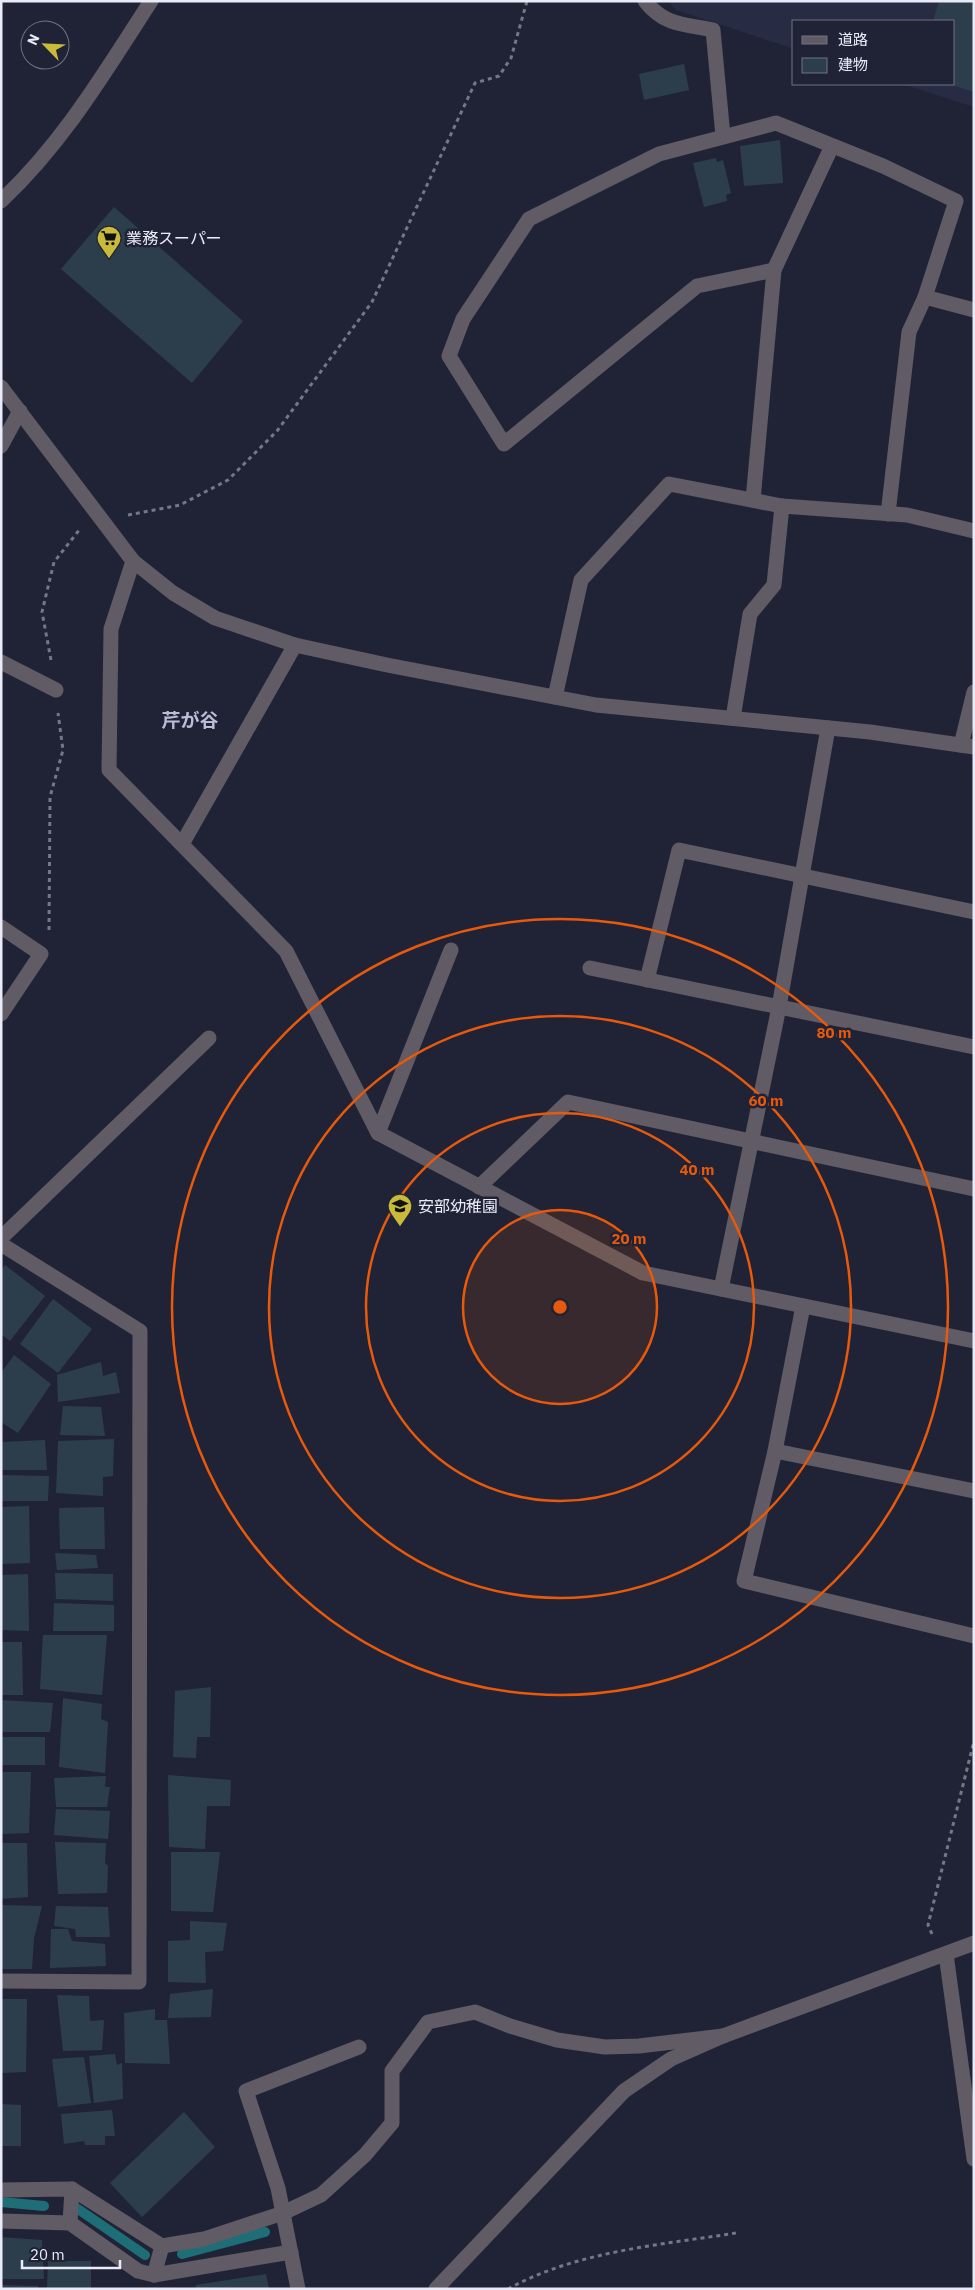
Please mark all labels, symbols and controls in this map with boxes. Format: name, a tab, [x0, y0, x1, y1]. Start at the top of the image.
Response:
north arrow	[20, 20, 70, 70]
legend	[792, 20, 955, 85]
text: 道路	[838, 30, 868, 49]
text: N	[23, 31, 43, 48]
text: 建物	[838, 55, 868, 74]
supermarket icon: 業務スーパー	[96, 225, 122, 259]
place label: 業務スーパー	[126, 228, 222, 248]
district label: 芹が谷	[161, 708, 219, 732]
text: 80 m	[817, 1023, 851, 1042]
text: 60 m	[749, 1091, 783, 1110]
text: 40 m	[680, 1160, 714, 1179]
school or university icon: 安部幼稚園	[387, 1193, 413, 1227]
place label: 安部幼稚園	[418, 1196, 498, 1216]
text: 20 m	[612, 1229, 646, 1248]
centre of rings	[551, 1298, 569, 1316]
scale bar	[22, 2238, 120, 2270]
text: 20 m	[30, 2245, 65, 2264]

